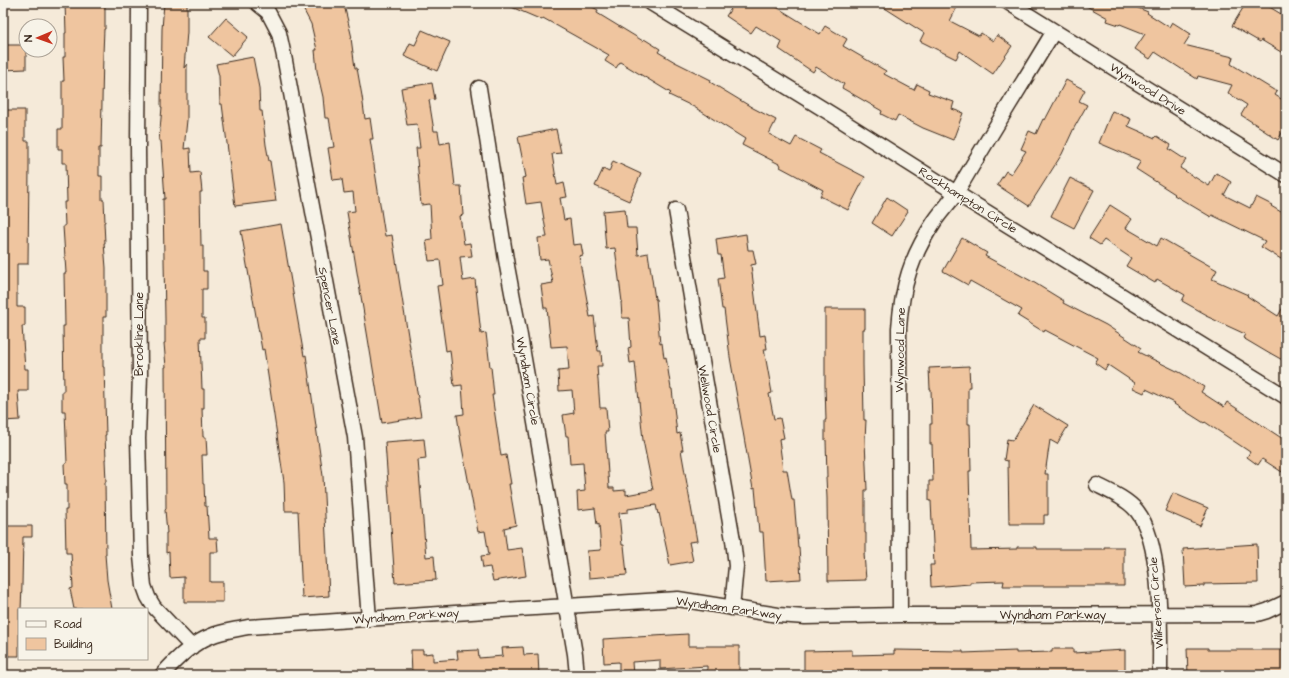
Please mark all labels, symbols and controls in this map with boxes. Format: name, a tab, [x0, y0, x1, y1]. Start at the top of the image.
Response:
north arrow	[18, 18, 58, 58]
text: N	[21, 35, 36, 42]
street label: Wynwood Drive	[1106, 59, 1190, 121]
street label: Rockhampton Circle	[915, 163, 1021, 238]
street label: Spencer Lane	[314, 266, 346, 347]
street label: Brookline Lane	[131, 292, 148, 376]
street label: Wynwood Lane	[891, 307, 911, 393]
street label: Wyndham Circle	[510, 336, 544, 427]
street label: Wellwood Circle	[693, 364, 726, 455]
street label: Wilkerson Circle	[1145, 556, 1168, 649]
street label: Wyndham Parkway	[675, 593, 783, 625]
street label: Wyndham Parkway	[352, 604, 460, 630]
street label: Wyndham Parkway	[1000, 607, 1107, 625]
legend	[18, 608, 148, 660]
text: Road	[54, 616, 82, 633]
text: Building	[54, 636, 92, 654]

